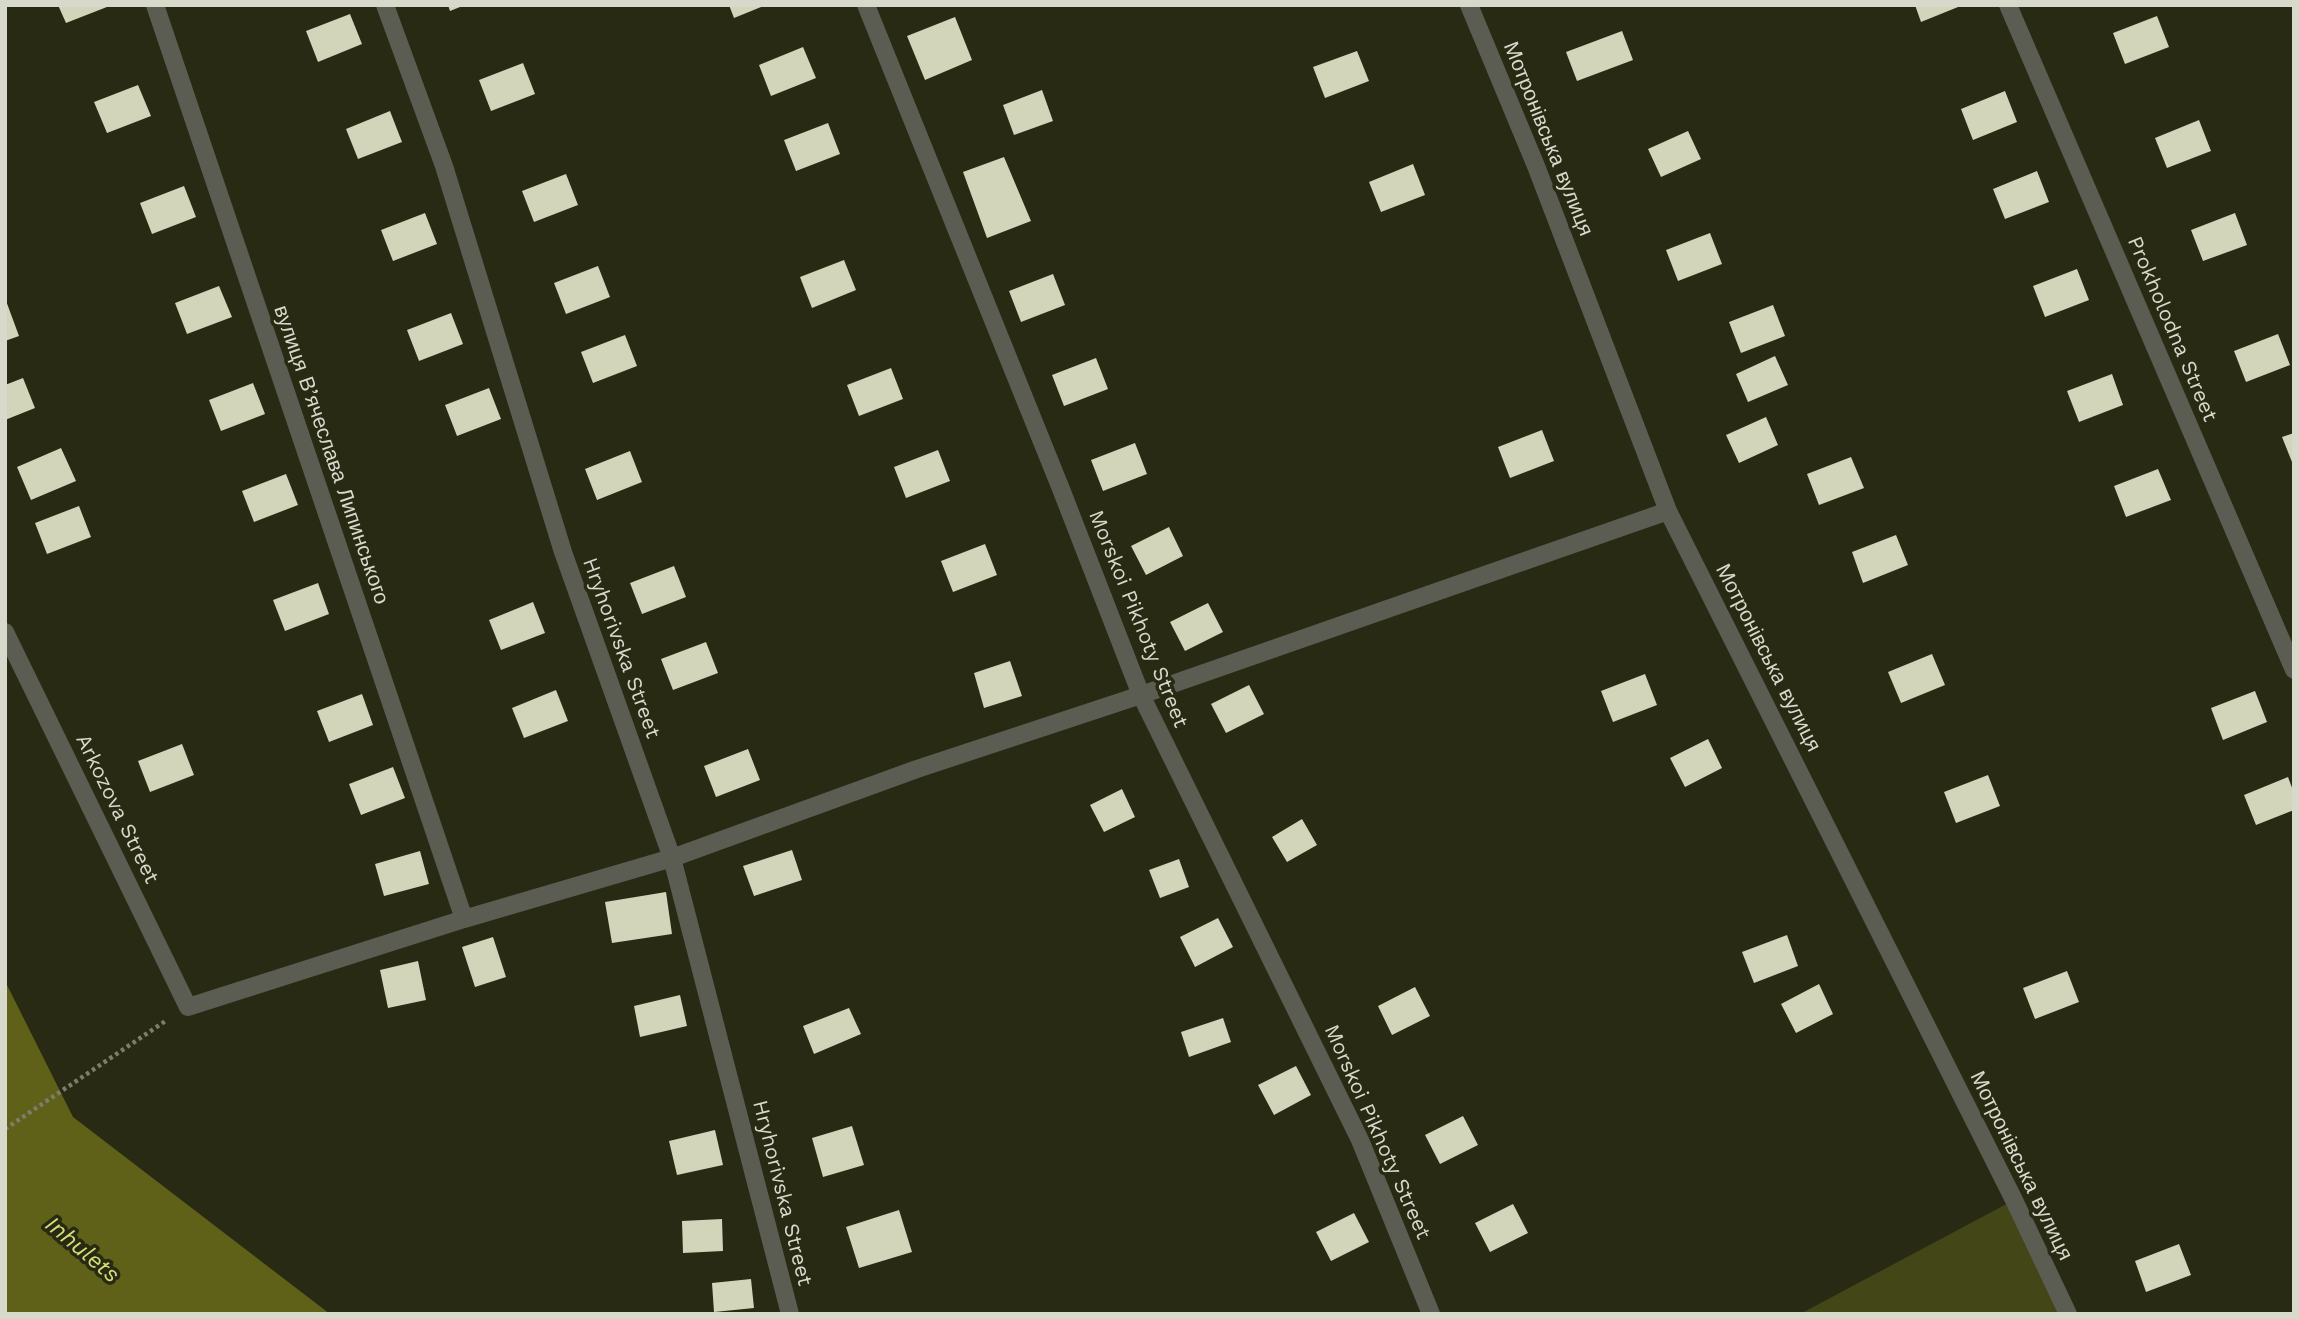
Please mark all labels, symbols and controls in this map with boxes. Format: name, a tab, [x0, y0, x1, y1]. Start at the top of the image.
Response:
street label: Мотронівська вулиця	[1498, 38, 1598, 240]
street label: Prokholodna Street	[2122, 233, 2222, 425]
street label: вулиця В’ячеслава Липинського	[268, 302, 394, 608]
street label: Morskoi Pikhoty Street	[1083, 507, 1193, 731]
street label: Hryhorivska Street	[577, 554, 665, 742]
street label: Мотронівська вулиця	[1710, 560, 1826, 756]
street label: Arkozova Street	[70, 730, 164, 888]
street label: Morskoi Pikhoty Street	[1318, 1021, 1436, 1243]
street label: Мотронівська вулиця	[1964, 1067, 2078, 1265]
street label: Hryhorivska Street	[747, 1098, 817, 1288]
water label: Inhulets	[39, 1211, 125, 1289]

